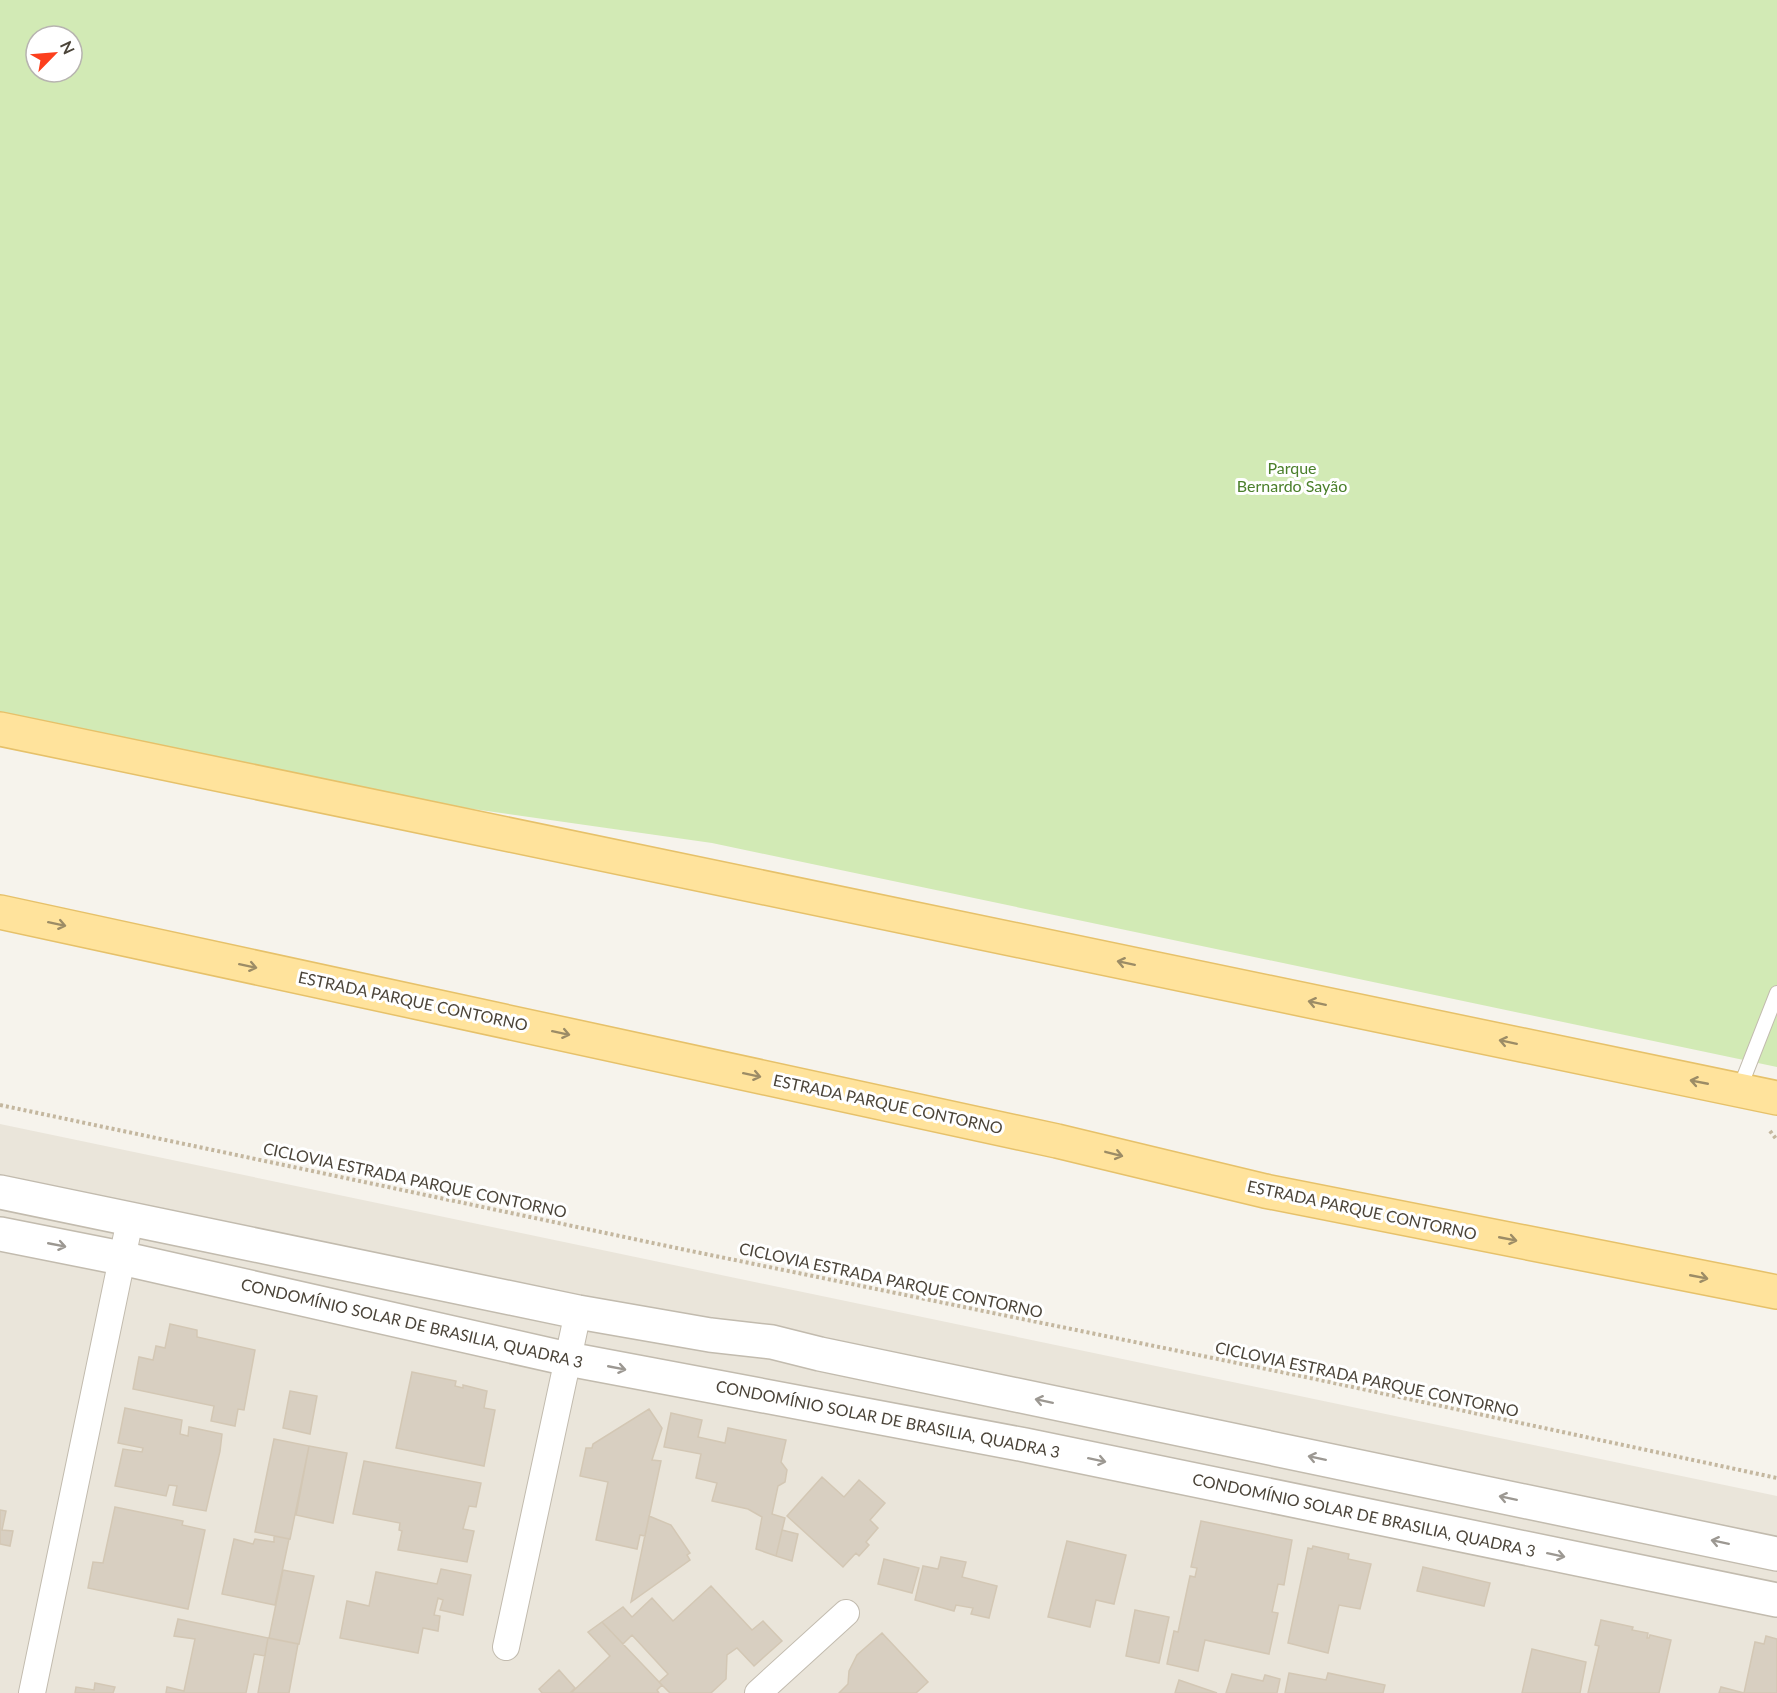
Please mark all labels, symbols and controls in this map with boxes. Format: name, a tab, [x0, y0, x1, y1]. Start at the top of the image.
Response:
north arrow	[24, 24, 84, 84]
text: N	[57, 38, 79, 57]
park label: Parque Bernardo Sayão	[1237, 458, 1347, 495]
one-way arrow	[47, 919, 66, 930]
one-way arrow	[1117, 957, 1137, 968]
one-way arrow	[238, 960, 257, 972]
street label: ESTRADA PARQUE CONTORNO	[297, 967, 530, 1034]
one-way arrow	[1308, 997, 1327, 1008]
one-way arrow	[552, 1028, 571, 1040]
one-way arrow	[1499, 1036, 1518, 1048]
one-way arrow	[742, 1069, 761, 1081]
street label: ESTRADA PARQUE CONTORNO	[772, 1070, 1005, 1137]
one-way arrow	[1690, 1076, 1709, 1087]
street label: CICLOVIA ESTRADA PARQUE CONTORNO	[262, 1138, 569, 1221]
one-way arrow	[1104, 1149, 1123, 1161]
street label: ESTRADA PARQUE CONTORNO	[1246, 1176, 1479, 1243]
one-way arrow	[1498, 1234, 1517, 1245]
street label: CICLOVIA ESTRADA PARQUE CONTORNO	[738, 1238, 1045, 1321]
one-way arrow	[47, 1240, 67, 1251]
one-way arrow	[1689, 1272, 1709, 1283]
street label: CONDOMÍNIO SOLAR DE BRASILIA, QUADRA 3	[239, 1274, 585, 1371]
street label: CICLOVIA ESTRADA PARQUE CONTORNO	[1214, 1337, 1521, 1420]
one-way arrow	[607, 1363, 626, 1374]
street label: CONDOMÍNIO SOLAR DE BRASILIA, QUADRA 3	[714, 1376, 1062, 1461]
one-way arrow	[1035, 1395, 1055, 1406]
one-way arrow	[1308, 1452, 1328, 1463]
one-way arrow	[1088, 1454, 1107, 1466]
street label: CONDOMÍNIO SOLAR DE BRASILIA, QUADRA 3	[1191, 1469, 1537, 1560]
one-way arrow	[1499, 1492, 1519, 1503]
one-way arrow	[1710, 1536, 1730, 1547]
one-way arrow	[1546, 1549, 1565, 1561]

